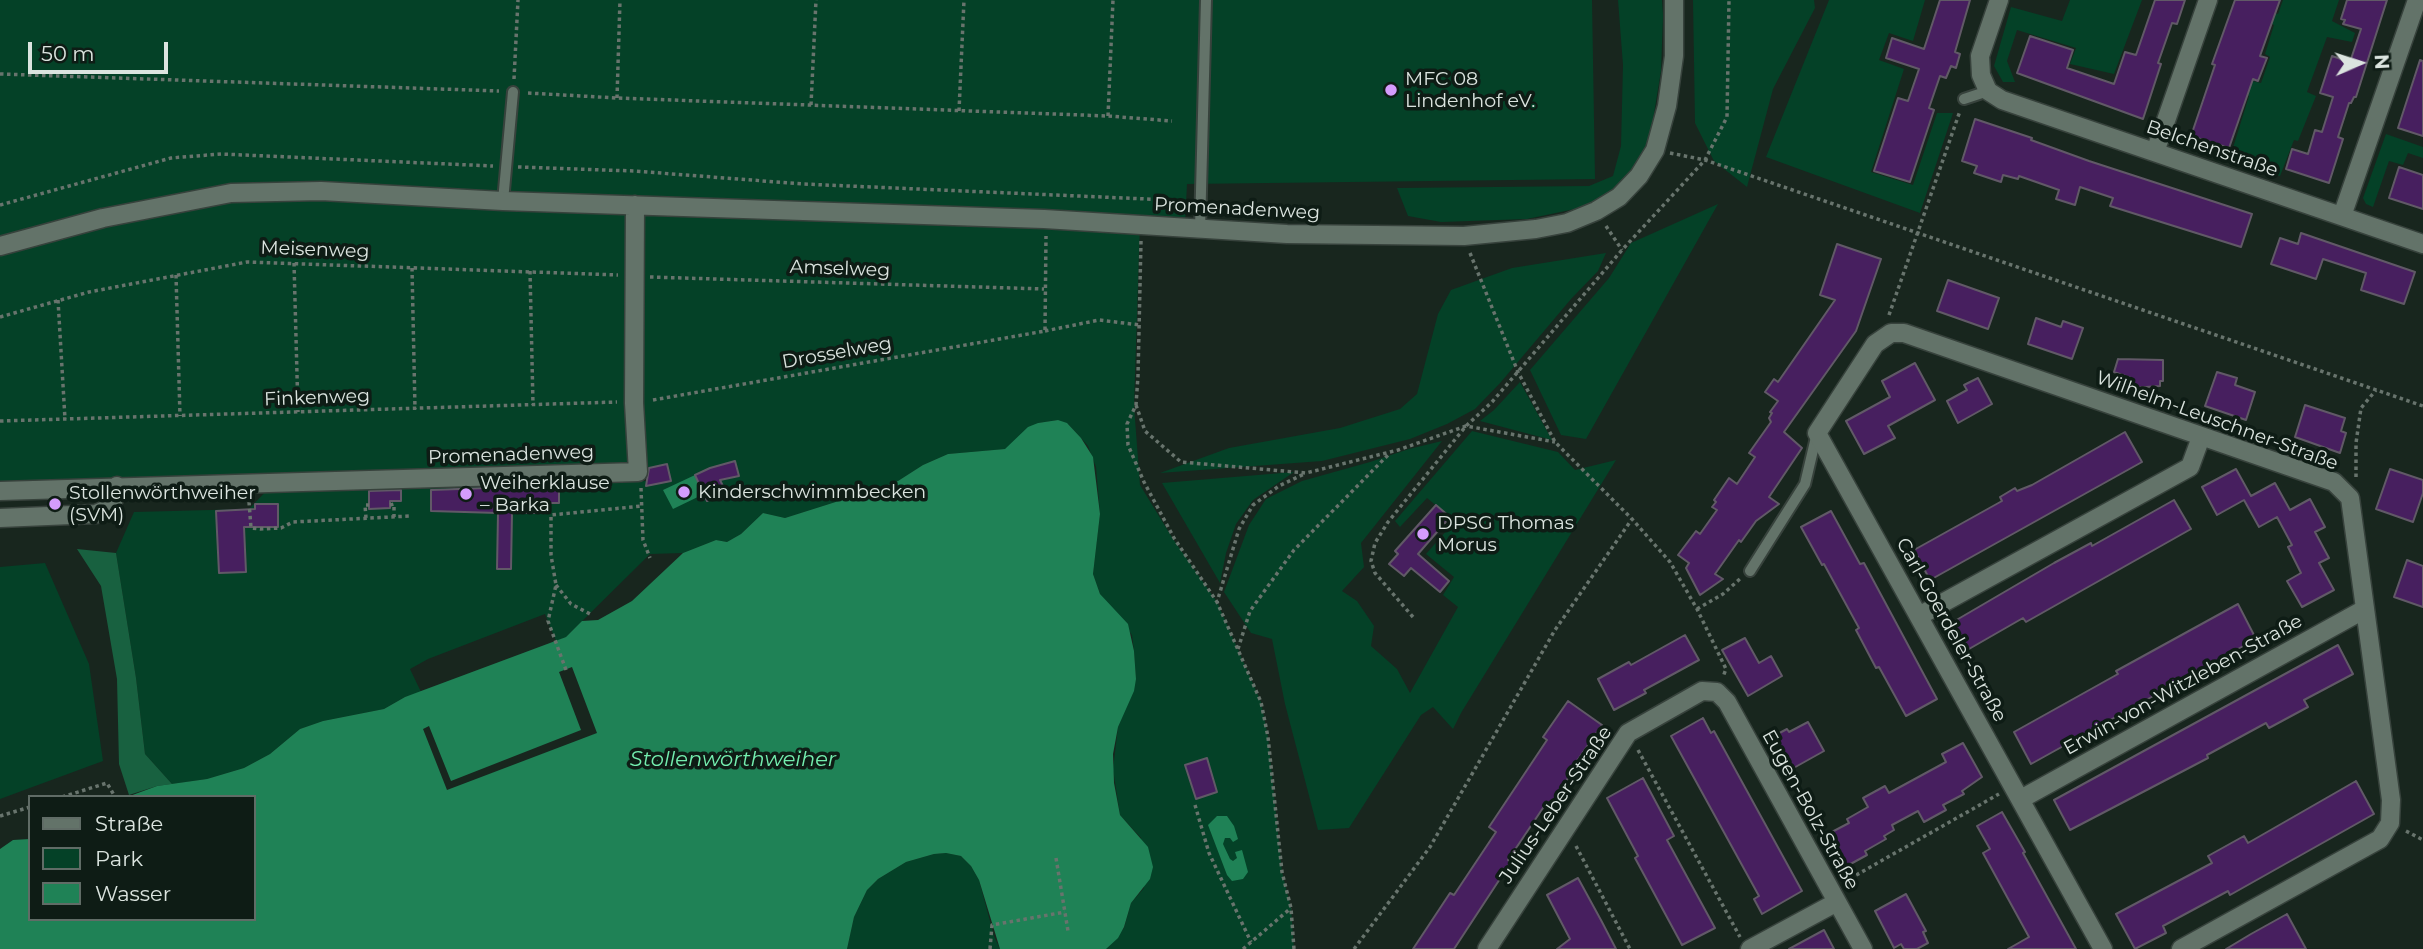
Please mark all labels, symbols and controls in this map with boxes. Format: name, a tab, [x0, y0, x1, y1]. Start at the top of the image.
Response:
scale bar	[32, 28, 172, 72]
north arrow	[2325, 28, 2395, 98]
text: 50 m	[41, 41, 95, 66]
text: N	[2370, 54, 2393, 70]
place label: MFC 08 Lindenhof eV.	[1405, 68, 1535, 112]
marker: MFC 08 Lindenhof eV.	[1383, 82, 1399, 98]
street label: Belchenstraße	[2143, 116, 2281, 182]
street label: Promenadenweg	[1153, 193, 1321, 225]
street label: Meisenweg	[260, 237, 370, 263]
street label: Amselweg	[789, 256, 891, 282]
street label: Drosselweg	[780, 332, 894, 374]
street label: Wilhelm-Leuschner-Straße	[2093, 366, 2341, 476]
street label: Finkenweg	[264, 385, 370, 411]
street label: Promenadenweg	[428, 441, 594, 469]
place label: Weiherklause – Barka	[480, 472, 610, 516]
place label: Kinderschwimmbecken	[698, 481, 926, 503]
place label: Stollenwörthweiher (SVM)	[69, 482, 256, 526]
marker: Kinderschwimmbecken	[676, 484, 692, 500]
marker: Weiherklause – Barka	[458, 486, 474, 502]
marker: Stollenwörthweiher (SVM)	[47, 496, 63, 512]
place label: DPSG Thomas Morus	[1437, 512, 1574, 556]
marker: DPSG Thomas Morus	[1415, 526, 1431, 542]
street label: Carl-Goerdeler-Straße	[1891, 534, 2011, 726]
street label: Erwin-von-Witzleben-Straße	[2060, 610, 2306, 760]
street label: Julius-Leber-Straße	[1495, 722, 1617, 888]
street label: Eugen-Bolz-Straße	[1757, 726, 1863, 894]
water label: Stollenwörthweiher	[630, 747, 836, 773]
legend	[28, 795, 256, 921]
text: Straße	[95, 811, 163, 836]
text: Park	[95, 846, 143, 871]
text: Wasser	[95, 881, 171, 906]

